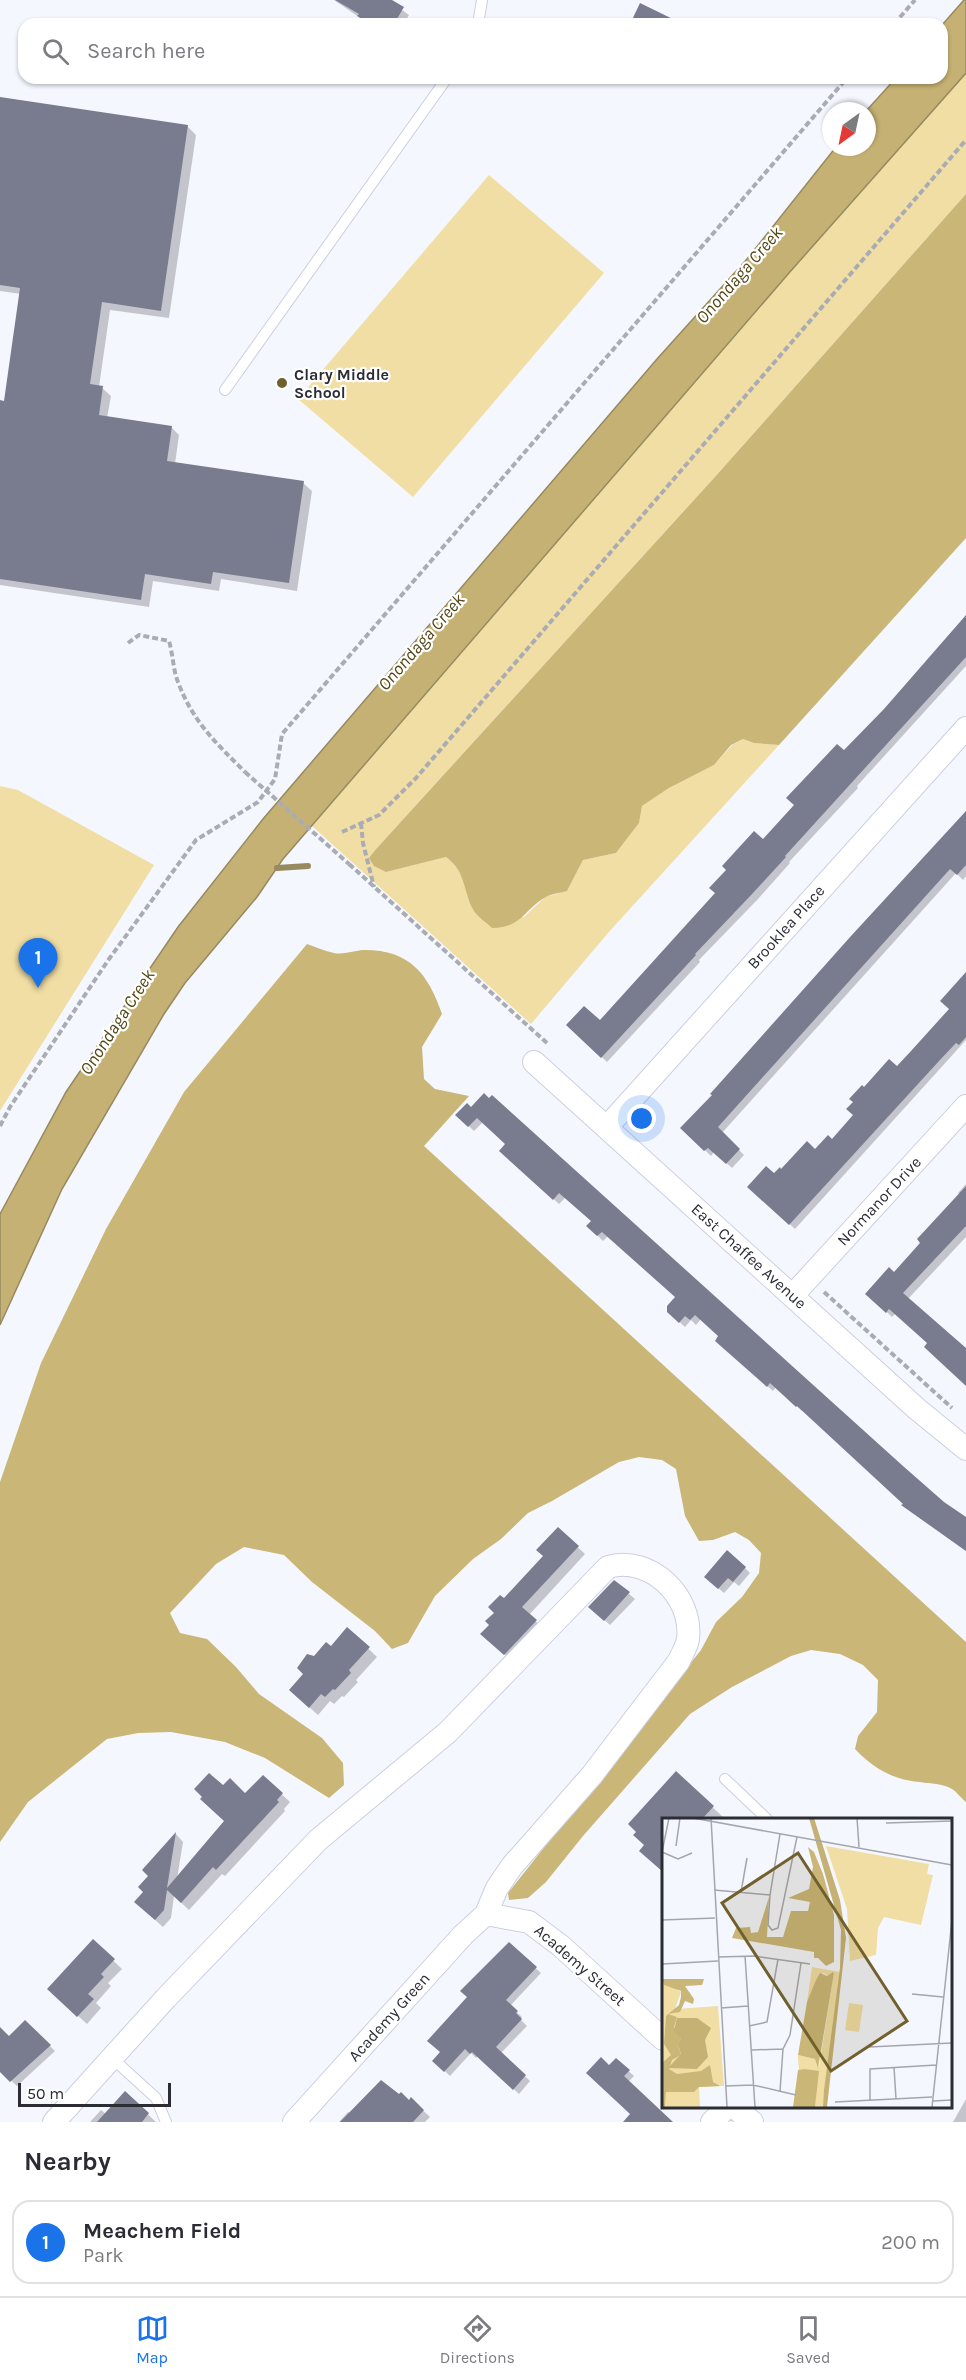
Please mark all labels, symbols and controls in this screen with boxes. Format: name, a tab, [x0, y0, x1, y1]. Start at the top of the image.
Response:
search box	[18, 18, 948, 84]
icon: search	[39, 35, 72, 68]
text: Search here	[87, 38, 205, 64]
north arrow	[822, 102, 876, 156]
water label: Onondaga Creek	[691, 221, 788, 328]
place label: Clary Middle School	[294, 365, 389, 402]
marker: Clary Middle School	[275, 376, 289, 390]
water label: Onondaga Creek	[373, 588, 470, 695]
street label: Brooklea Place	[743, 881, 829, 973]
pin: 1	[18, 938, 57, 988]
water label: Onondaga Creek	[75, 964, 160, 1079]
your location	[627, 1104, 656, 1133]
street label: Normanor Drive	[833, 1153, 925, 1249]
street label: East Chaffee Avenue	[688, 1199, 810, 1313]
inset map	[662, 1818, 951, 2107]
street label: Academy Street	[531, 1920, 629, 2010]
street label: Academy Green	[344, 1969, 434, 2065]
scale bar	[18, 2080, 171, 2108]
text: 50 m	[27, 2084, 64, 2103]
text: Nearby	[24, 2146, 111, 2177]
text: Meachem Field	[83, 2218, 241, 2244]
text: 1	[42, 2231, 49, 2254]
text: 200 m	[881, 2231, 940, 2254]
text: Park	[83, 2244, 124, 2267]
tab: Map	[136, 2312, 169, 2367]
tab: Directions	[440, 2312, 515, 2367]
tab: Saved	[786, 2312, 830, 2367]

